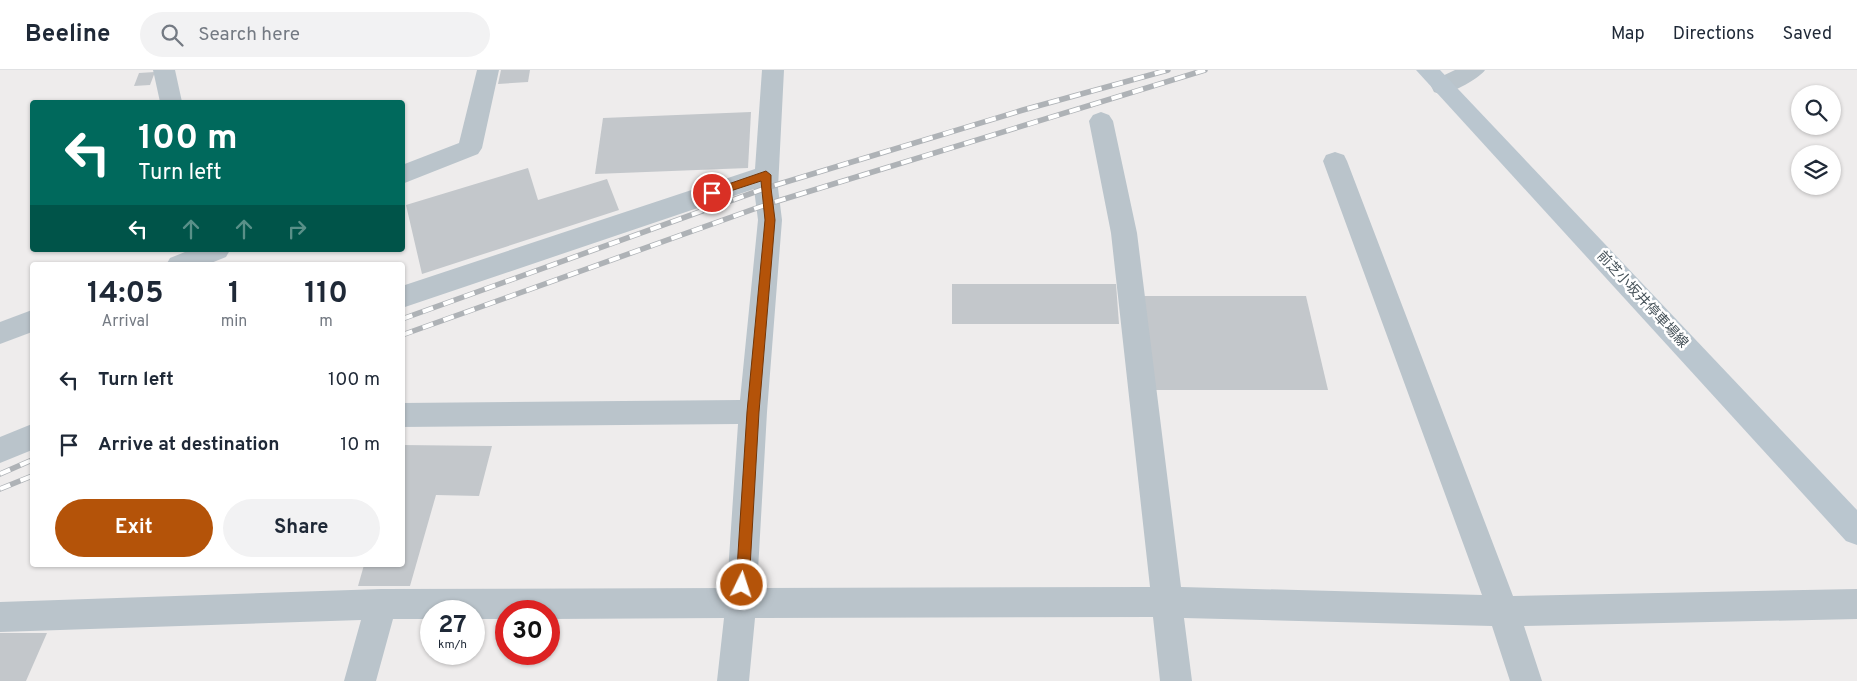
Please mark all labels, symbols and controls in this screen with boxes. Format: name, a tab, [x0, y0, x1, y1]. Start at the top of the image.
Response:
search box	[140, 12, 490, 57]
text: Beeline	[25, 20, 110, 50]
icon: search	[158, 21, 186, 49]
text: Search here	[198, 23, 300, 47]
text: Map	[1611, 23, 1645, 46]
text: Directions	[1673, 23, 1755, 46]
text: Saved	[1783, 23, 1832, 46]
map controls	[1791, 85, 1841, 195]
button: search	[1791, 85, 1841, 135]
text: 100 m	[138, 117, 238, 161]
icon: left	[55, 120, 120, 185]
button: layers	[1791, 145, 1841, 195]
text: Turn left	[138, 160, 221, 187]
pin	[691, 172, 733, 214]
icon: arrive	[698, 179, 726, 207]
icon: left	[124, 215, 152, 243]
icon: ahead	[177, 215, 205, 243]
icon: ahead	[230, 215, 258, 243]
icon: right	[283, 215, 311, 243]
street label: 前芝小坂井停車場線	[1593, 247, 1692, 352]
text: 14:05	[87, 276, 164, 313]
text: 1	[228, 276, 240, 313]
text: 110	[304, 276, 348, 313]
text: Arrival	[101, 312, 149, 332]
text: min	[221, 312, 247, 332]
text: m	[319, 312, 333, 332]
icon: left	[55, 366, 83, 394]
text: Turn left	[98, 368, 174, 392]
text: 100 m	[328, 368, 380, 392]
icon: arrive	[55, 431, 83, 459]
text: Arrive at destination	[98, 433, 279, 457]
text: 10 m	[340, 433, 380, 457]
button: Exit	[55, 499, 213, 557]
button: Share	[223, 499, 380, 557]
position arrow	[715, 558, 767, 610]
speed limit sign: 30	[495, 600, 560, 665]
text: 27	[438, 610, 467, 642]
text: km/h	[438, 637, 467, 653]

